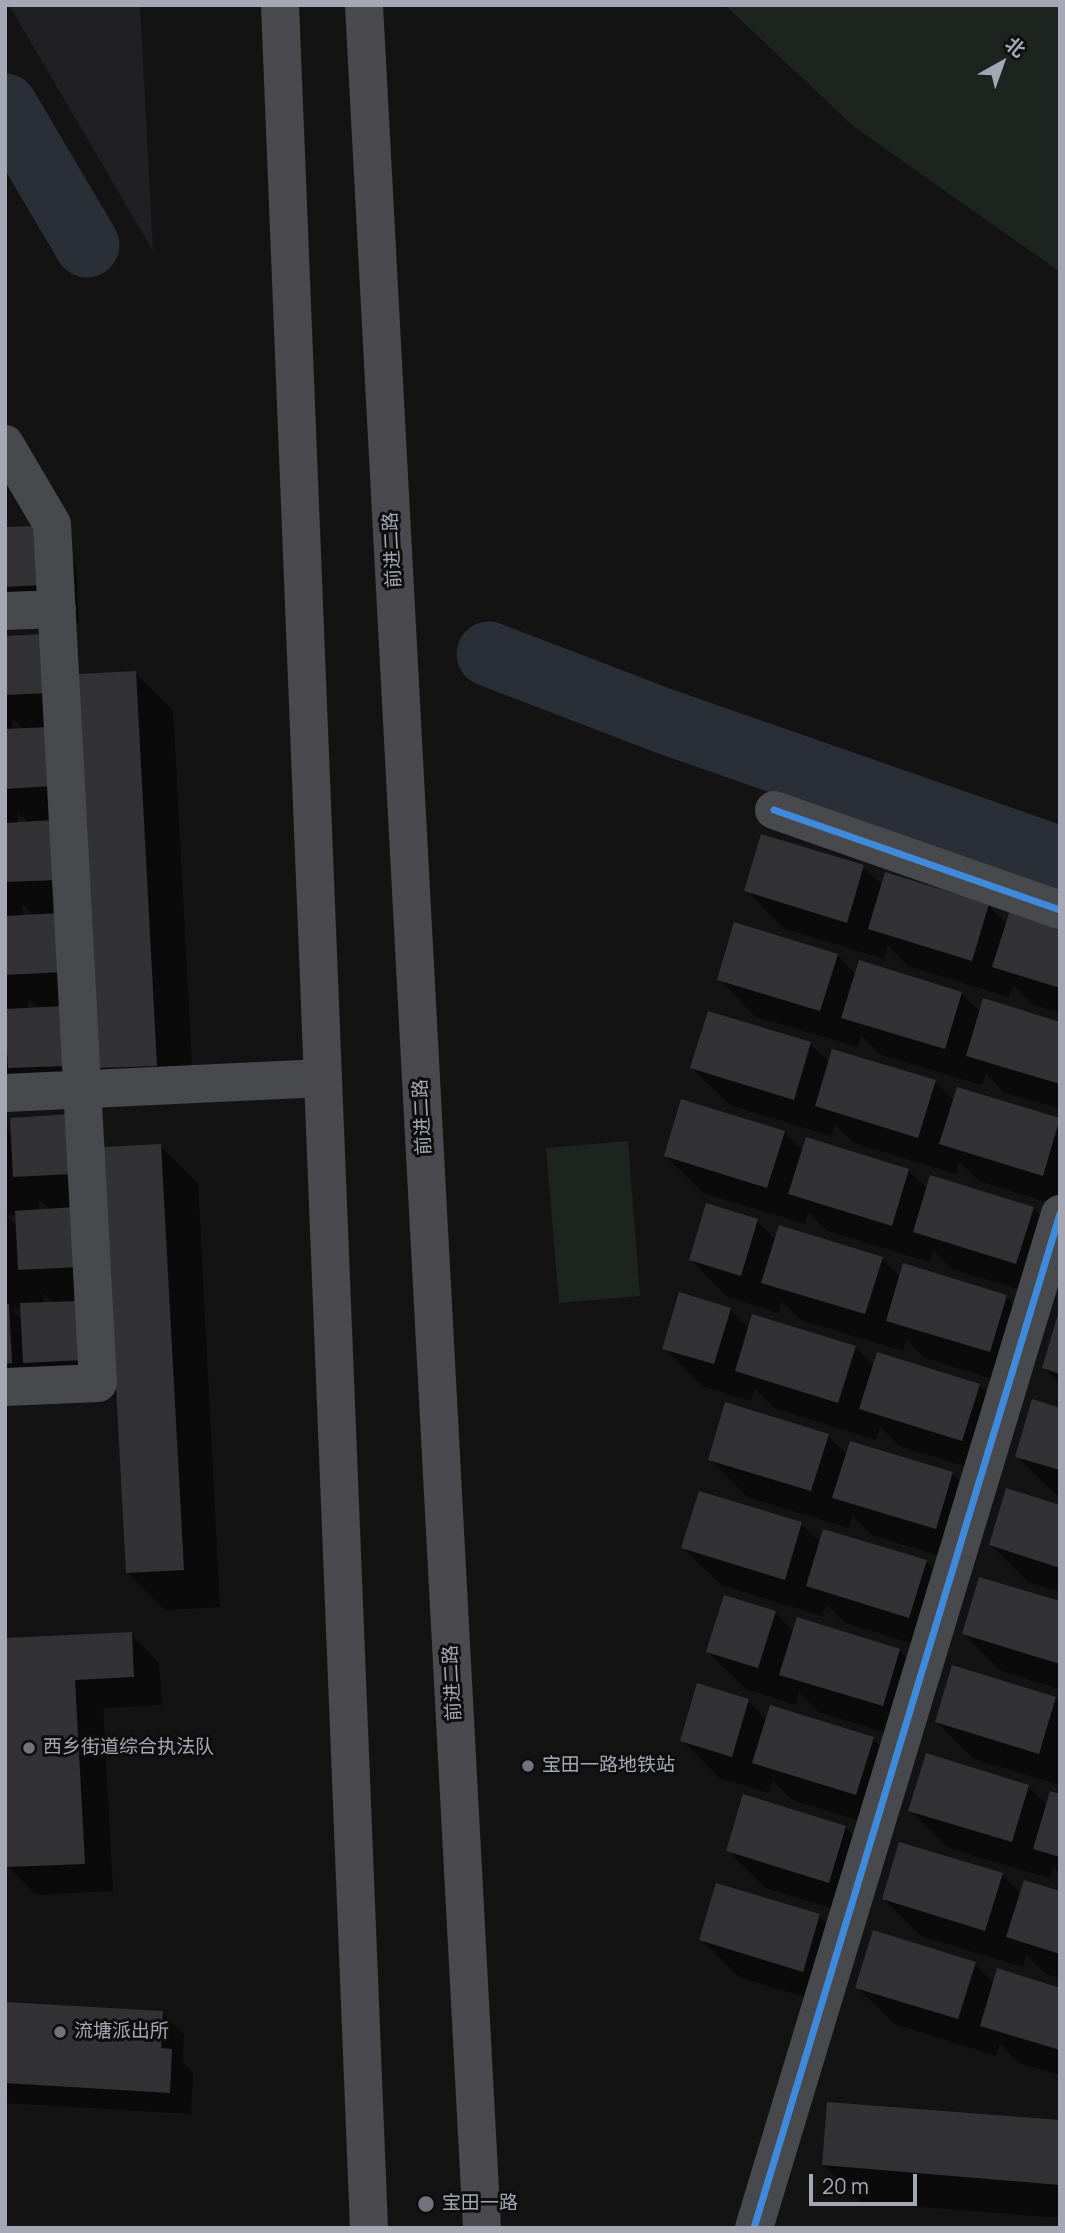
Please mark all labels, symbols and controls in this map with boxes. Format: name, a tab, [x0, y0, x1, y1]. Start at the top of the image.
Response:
north arrow	[967, 28, 1037, 98]
text: 北	[1000, 31, 1031, 63]
street label: 前进二路	[380, 511, 406, 589]
street label: 前进二路	[410, 1078, 436, 1156]
street label: 前进二路	[440, 1644, 466, 1722]
place label: 西乡街道综合执法队	[43, 1737, 214, 1759]
marker: 西乡街道综合执法队	[21, 1740, 37, 1756]
place label: 宝田一路地铁站	[542, 1755, 675, 1777]
marker: 宝田一路地铁站	[520, 1758, 536, 1774]
place label: 流塘派出所	[74, 2021, 169, 2043]
marker: 流塘派出所	[52, 2024, 68, 2040]
scale bar	[813, 2160, 922, 2204]
text: 20 m	[822, 2172, 869, 2200]
place label: 宝田一路	[442, 2193, 518, 2215]
marker: 宝田一路	[416, 2194, 436, 2214]

